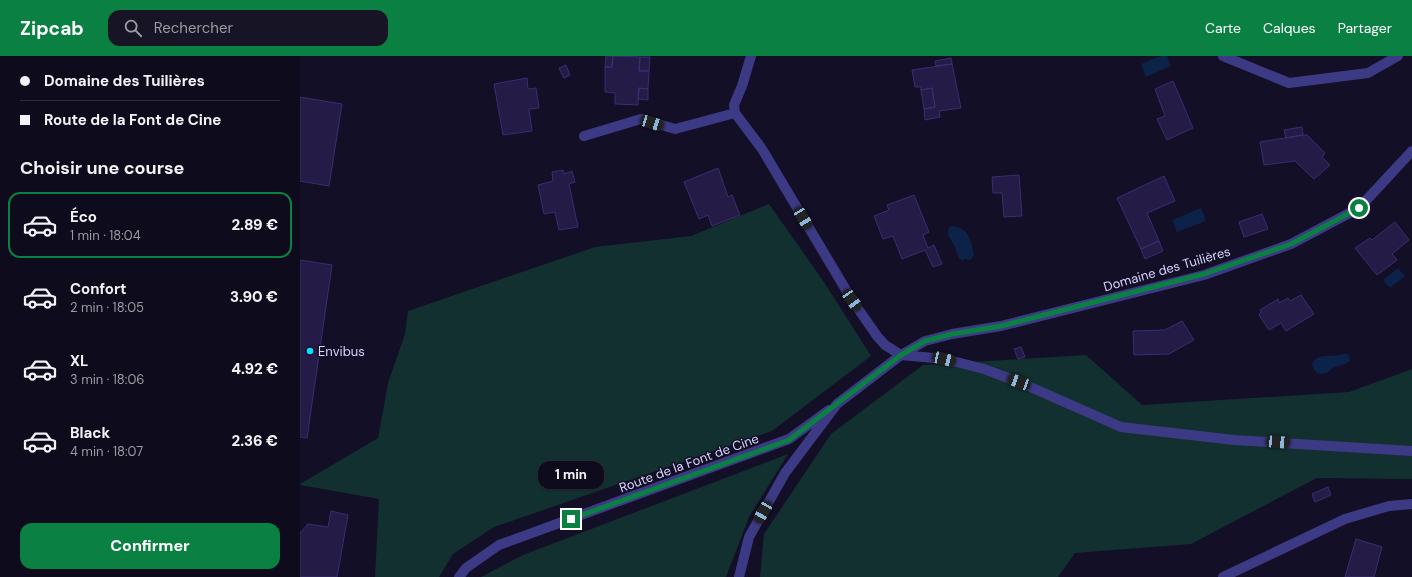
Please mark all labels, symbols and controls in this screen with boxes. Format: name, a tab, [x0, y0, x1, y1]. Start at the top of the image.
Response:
search box	[108, 10, 388, 46]
text: Zipcab	[20, 16, 84, 41]
icon: search	[122, 17, 144, 39]
text: Rechercher	[154, 18, 233, 38]
text: Carte	[1205, 19, 1241, 37]
text: Calques	[1263, 19, 1316, 37]
text: Partager	[1338, 19, 1392, 37]
text: Domaine des Tuilières	[44, 71, 205, 91]
text: Route de la Font de Cine	[44, 110, 221, 130]
car	[639, 114, 665, 132]
text: Choisir une course	[20, 156, 184, 180]
route start	[1350, 199, 1368, 217]
car	[792, 205, 814, 231]
icon: car	[22, 207, 58, 243]
text: Éco	[70, 207, 97, 227]
text: 2.89 €	[231, 215, 278, 235]
text: 1 min · 18:04	[70, 227, 141, 244]
street label: Domaine des Tuilières	[1102, 243, 1232, 295]
icon: car	[22, 279, 58, 315]
text: Confort	[70, 279, 127, 299]
text: 3.90 €	[230, 287, 278, 307]
car	[840, 287, 864, 313]
text: 2 min · 18:05	[70, 299, 144, 316]
place label: Envibus	[318, 343, 365, 360]
marker: Envibus	[305, 346, 315, 356]
car	[931, 350, 957, 368]
icon: car	[22, 351, 58, 387]
text: XL	[70, 351, 88, 371]
text: 4.92 €	[231, 359, 278, 379]
text: 3 min · 18:06	[70, 371, 144, 388]
car	[1006, 372, 1032, 392]
icon: car	[22, 423, 58, 459]
text: Black	[70, 423, 110, 443]
street label: Route de la Font de Cine	[617, 430, 761, 496]
text: 2.36 €	[232, 431, 278, 451]
car	[1266, 435, 1290, 449]
text: 4 min · 18:07	[70, 443, 143, 460]
callout: 1 min	[538, 461, 604, 489]
text: 1 min	[555, 466, 587, 483]
car	[752, 499, 774, 525]
route end	[562, 510, 580, 528]
button: Confirmer	[20, 523, 280, 569]

